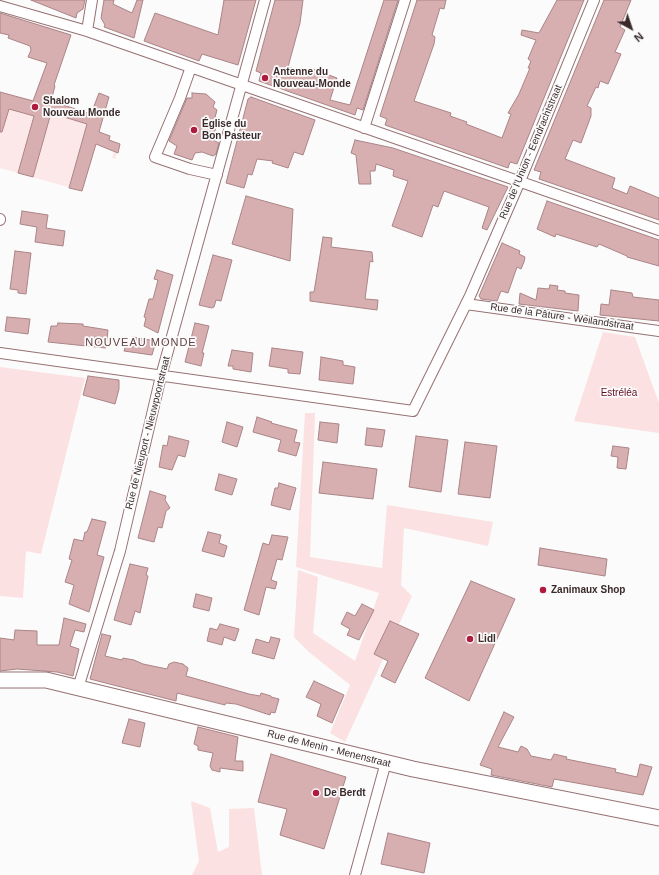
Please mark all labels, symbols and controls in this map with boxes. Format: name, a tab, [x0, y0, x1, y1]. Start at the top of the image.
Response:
north arrow	[611, 8, 651, 48]
text: N	[632, 30, 646, 44]
place label: Antenne du Nouveau-Monde	[273, 66, 351, 90]
marker: Antenne du Nouveau-Monde	[260, 73, 270, 83]
street label: Rue de l'Union - Eendrachtstraat	[497, 83, 565, 221]
place label: Shalom Nouveau Monde	[43, 95, 120, 118]
marker: Shalom Nouveau Monde	[30, 102, 40, 112]
place label: Église du Bon Pasteur	[202, 118, 261, 142]
marker: Église du Bon Pasteur	[189, 125, 199, 135]
street label: Rue de la Pâture - Weilandstraat	[489, 301, 635, 333]
district label: NOUVEAU MONDE	[85, 336, 197, 350]
street label: Rue de Nieuport - Nieuwpoortstraat	[123, 355, 173, 511]
park label: Estréléa	[601, 387, 637, 399]
place label: Zanimaux Shop	[551, 584, 625, 596]
marker: Zanimaux Shop	[538, 585, 548, 595]
place label: Lidl	[478, 633, 496, 645]
marker: Lidl	[465, 634, 475, 644]
street label: Rue de Menin - Menenstraat	[266, 728, 392, 770]
place label: De Berdt	[324, 787, 366, 799]
marker: De Berdt	[311, 788, 321, 798]

